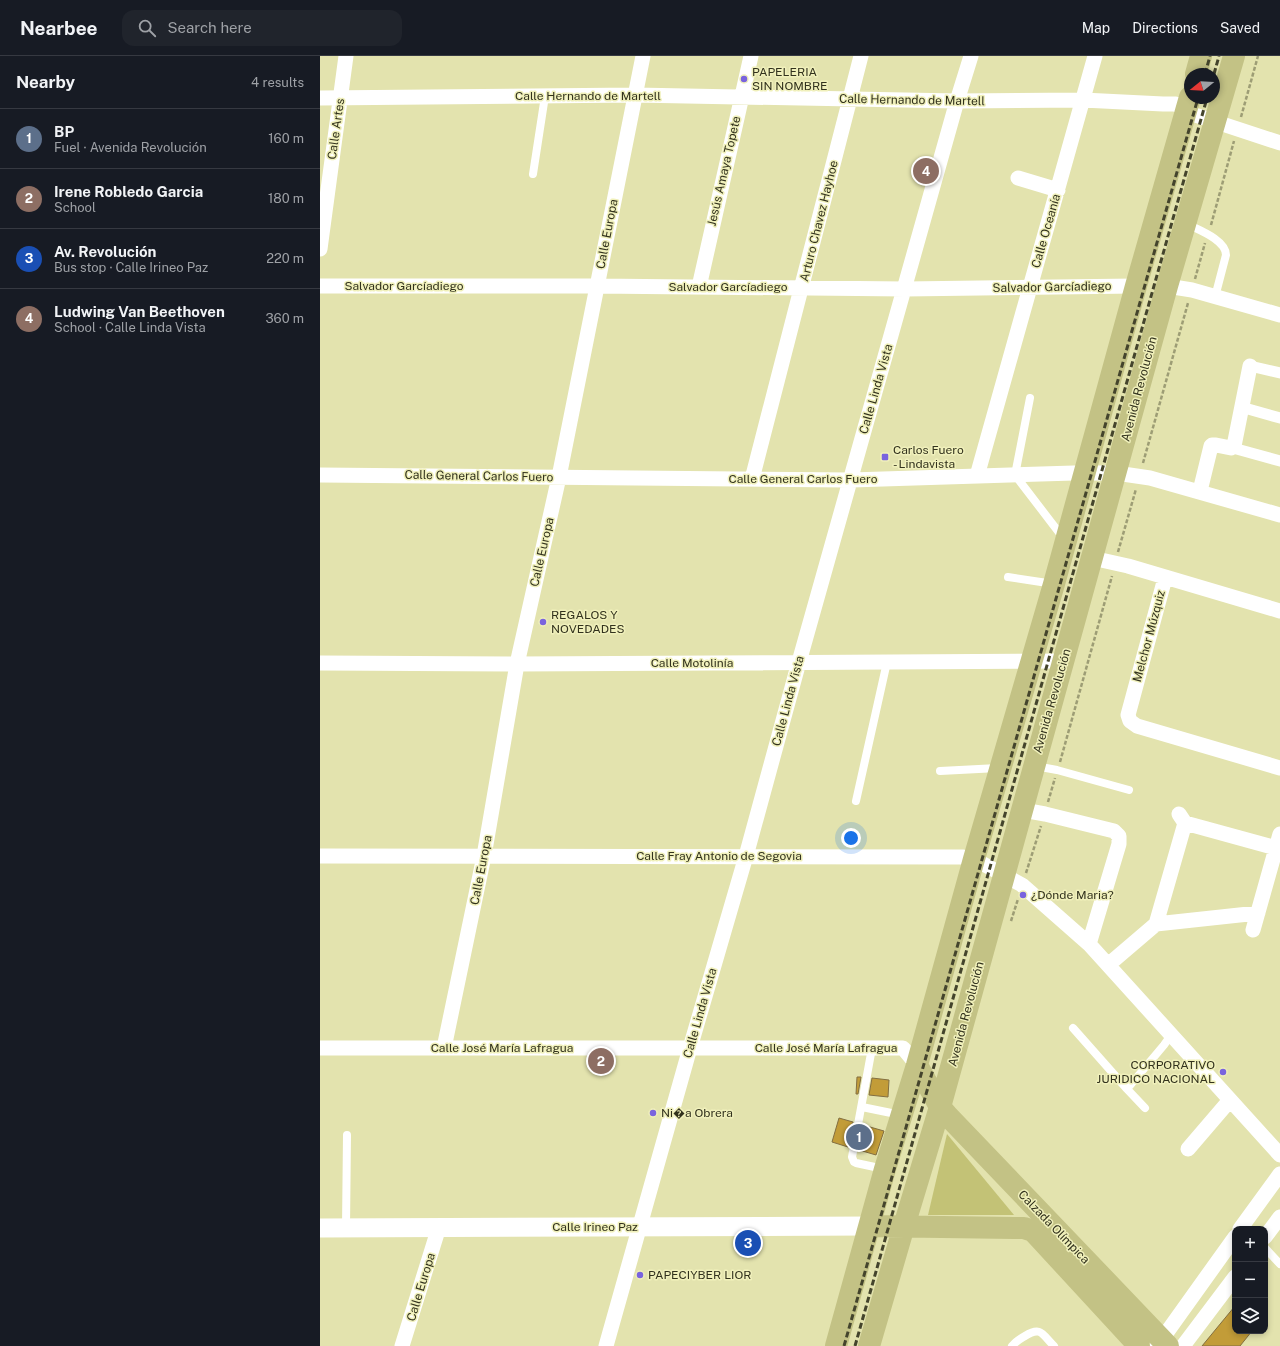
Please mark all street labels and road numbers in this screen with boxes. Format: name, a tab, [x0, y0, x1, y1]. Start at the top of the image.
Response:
street label: Calle Hernando de Martell	[515, 89, 661, 103]
street label: Calle Hernando de Martell	[839, 92, 985, 108]
street label: Calle Artes	[325, 98, 347, 160]
street label: Jesús Amaya Topete	[705, 114, 744, 227]
street label: Arturo Chavez Hayhoe	[797, 159, 841, 283]
street label: Calle Oceanía	[1029, 192, 1063, 270]
street label: Calle Europa	[593, 198, 621, 270]
street label: Salvador Garcíadiego	[344, 279, 464, 293]
street label: Salvador Garcíadiego	[992, 279, 1112, 295]
street label: Salvador Garcíadiego	[668, 280, 788, 294]
street label: Avenida Revolución	[1118, 335, 1160, 443]
street label: Calle Linda Vista	[856, 342, 896, 436]
street label: Calle General Carlos Fuero	[404, 468, 554, 484]
street label: Calle General Carlos Fuero	[729, 472, 878, 486]
street label: Calle Europa	[527, 516, 557, 588]
street label: Melchor Múzquiz	[1130, 588, 1168, 684]
street label: Avenida Revolución	[1030, 647, 1074, 755]
street label: Calle Linda Vista	[769, 654, 807, 748]
street label: Calle Motolinía	[651, 656, 733, 670]
street label: Calle Europa	[467, 834, 495, 906]
street label: Calle Fray Antonio de Segovia	[636, 849, 802, 863]
street label: Avenida Revolución	[945, 960, 987, 1068]
street label: Calle Linda Vista	[680, 966, 720, 1060]
street label: Calle José María Lafragua	[431, 1041, 573, 1055]
street label: Calle José María Lafragua	[755, 1041, 897, 1055]
street label: Calzada Olímpica	[1015, 1187, 1093, 1267]
street label: Calle Irineo Paz	[552, 1220, 638, 1234]
street label: Calle Europa	[404, 1251, 438, 1323]

